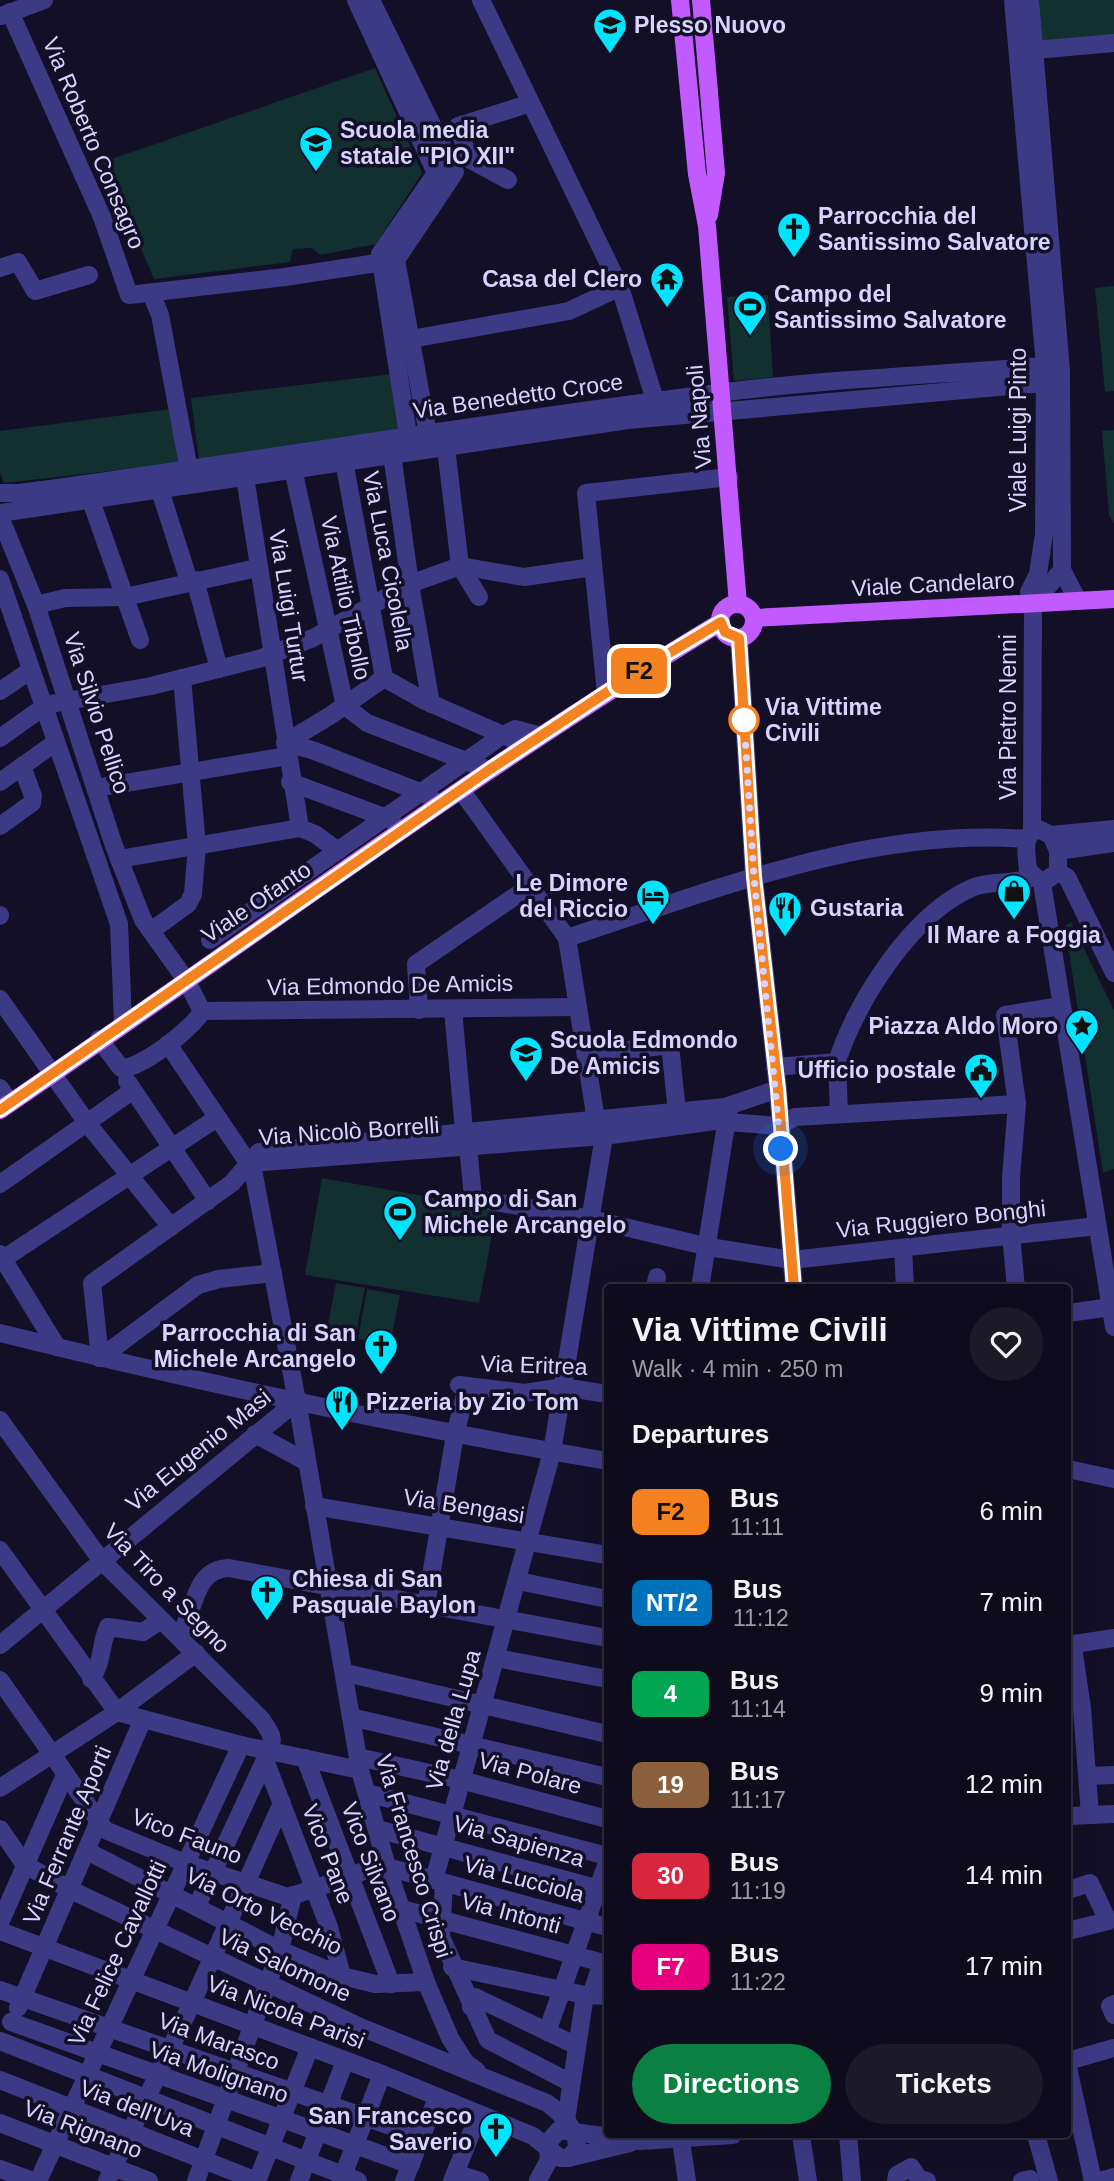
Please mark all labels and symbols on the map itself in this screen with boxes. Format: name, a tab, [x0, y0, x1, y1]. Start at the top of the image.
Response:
school or university icon: Plesso Nuovo	[591, 6, 629, 55]
place label: Plesso Nuovo	[634, 12, 786, 38]
street label: Via Roberto Consagro	[38, 33, 150, 253]
place label: Scuola media statale "PIO XII"	[340, 117, 515, 169]
school or university icon: Scuola media statale "PIO XII"	[297, 124, 335, 173]
place label: Parrocchia del Santissimo Salvatore	[818, 203, 1051, 255]
church icon: Parrocchia del Santissimo Salvatore	[775, 210, 813, 259]
temple icon: Casa del Clero	[648, 260, 686, 309]
place label: Casa del Clero	[482, 266, 642, 292]
place label: Campo del Santissimo Salvatore	[774, 281, 1007, 333]
sports icon: Campo del Santissimo Salvatore	[731, 288, 769, 337]
street label: Viale Luigi Pinto	[1005, 348, 1031, 512]
street label: Via Napoli	[681, 364, 717, 470]
street label: Via Benedetto Croce	[411, 368, 625, 424]
street label: Via Luca Cicolella	[358, 469, 418, 653]
street label: Via Attilio Tibollo	[316, 514, 376, 682]
street label: Via Luigi Turtur	[264, 528, 314, 685]
street label: Viale Candelaro	[851, 567, 1015, 601]
street label: Via Silvio Pellico	[59, 629, 135, 797]
street label: Via Pietro Nenni	[995, 634, 1021, 800]
line badge: F2	[608, 648, 670, 694]
place label: Via Vittime Civili	[765, 694, 882, 746]
marker: Via Vittime Civili	[729, 705, 759, 735]
street label: Viale Ofanto	[196, 856, 316, 948]
place label: Le Dimore del Riccio	[516, 870, 628, 922]
shop icon: Il Mare a Foggia	[995, 872, 1033, 921]
hotel icon: Le Dimore del Riccio	[634, 877, 672, 926]
restaurant icon: Gustaria	[766, 889, 804, 938]
place label: Gustaria	[810, 895, 904, 921]
place label: Il Mare a Foggia	[927, 922, 1101, 948]
street label: Via Edmondo De Amicis	[267, 970, 513, 1000]
place icon: Piazza Aldo Moro	[1063, 1007, 1101, 1056]
place label: Piazza Aldo Moro	[868, 1013, 1058, 1039]
place label: Scuola Edmondo De Amicis	[550, 1027, 738, 1079]
school or university icon: Scuola Edmondo De Amicis	[507, 1034, 545, 1083]
public building icon: Ufficio postale	[962, 1051, 1000, 1100]
place label: Ufficio postale	[798, 1057, 956, 1083]
street label: Via Nicolò Borrelli	[258, 1112, 440, 1150]
your location	[763, 1131, 798, 1166]
place label: Campo di San Michele Arcangelo	[424, 1186, 626, 1238]
sports icon: Campo di San Michele Arcangelo	[381, 1193, 419, 1242]
street label: Via Ruggiero Bonghi	[835, 1195, 1047, 1243]
place label: Parrocchia di San Michele Arcangelo	[154, 1320, 356, 1372]
church icon: Parrocchia di San Michele Arcangelo	[362, 1327, 400, 1376]
street label: Via Eritrea	[480, 1350, 588, 1380]
restaurant icon: Pizzeria by Zio Tom	[323, 1383, 361, 1432]
street label: Via Eugenio Masi	[120, 1384, 276, 1516]
place label: Pizzeria by Zio Tom	[366, 1389, 579, 1415]
street label: Via Bengasi	[402, 1484, 526, 1528]
street label: Via Tiro a Segno	[99, 1518, 235, 1658]
place label: Chiesa di San Pasquale Baylon	[292, 1566, 476, 1618]
church icon: Chiesa di San Pasquale Baylon	[248, 1573, 286, 1622]
street label: Via della Lupa	[420, 1646, 486, 1793]
street label: Via Ferrante Aporti	[18, 1742, 116, 1928]
street label: Via Polare	[476, 1747, 584, 1799]
street label: Via Francesco Crispi	[371, 1751, 457, 1961]
street label: Vico Silvano	[336, 1798, 406, 1926]
street label: Vico Pane	[297, 1801, 359, 1907]
street label: Vico Fauno	[128, 1803, 246, 1869]
street label: Via Sapienza	[450, 1810, 588, 1872]
street label: Via Lucciola	[461, 1850, 587, 1908]
street label: Via Felice Cavallotti	[63, 1856, 171, 2050]
street label: Via Orto Vecchio	[181, 1862, 347, 1960]
street label: Via Intonti	[458, 1887, 564, 1939]
street label: Via Salomone	[215, 1923, 355, 2007]
street label: Via Nicola Parisi	[203, 1970, 369, 2054]
street label: Via Marasco	[155, 2007, 283, 2075]
street label: Via Molignano	[146, 2036, 292, 2108]
street label: Via dell'Uva	[76, 2074, 198, 2142]
street label: Via Rignano	[20, 2094, 146, 2164]
place label: San Francesco Saverio	[308, 2103, 472, 2155]
church icon: San Francesco Saverio	[477, 2110, 515, 2159]

